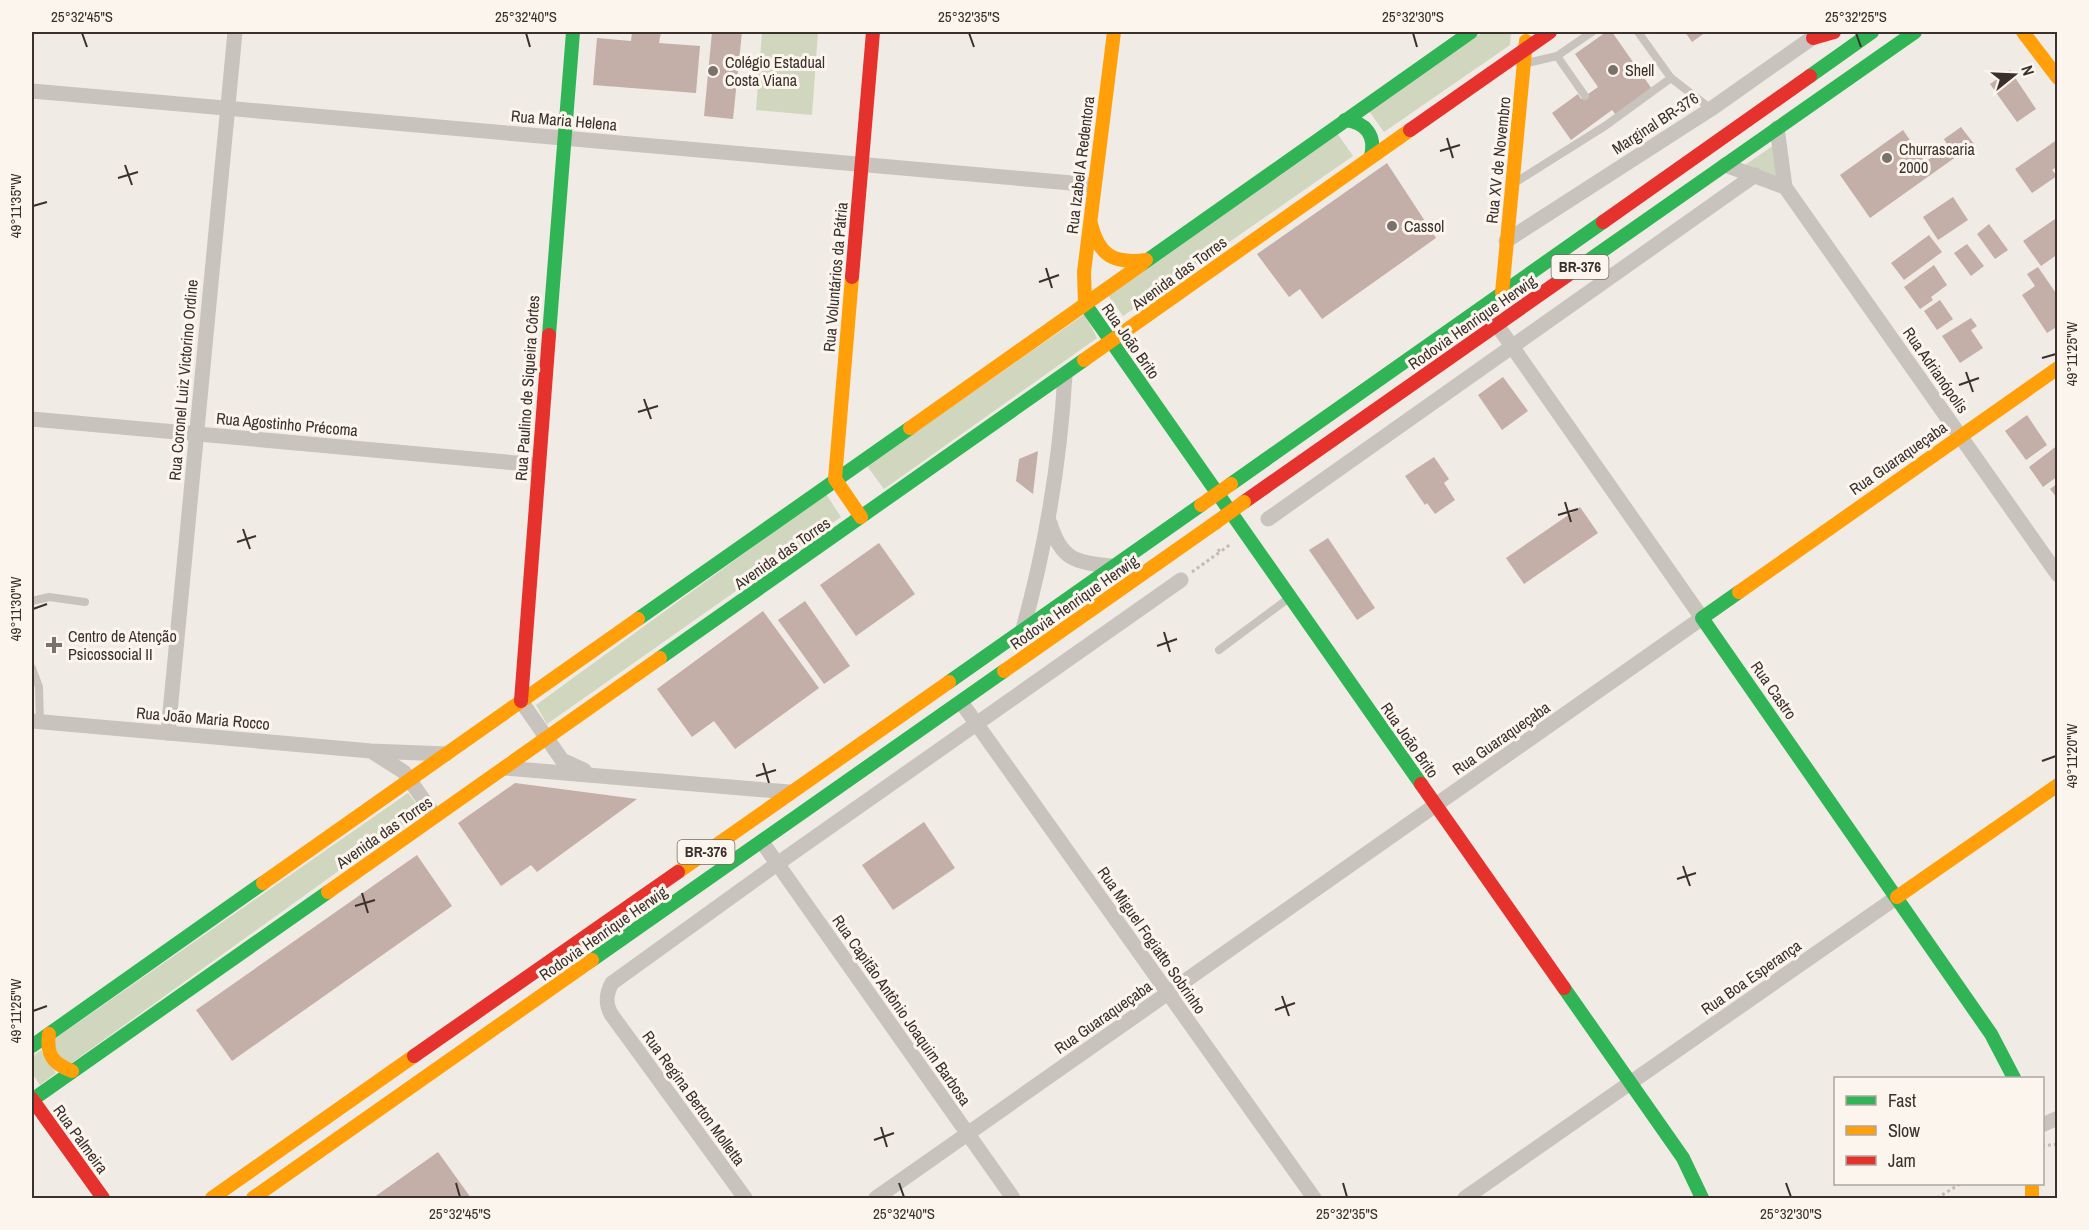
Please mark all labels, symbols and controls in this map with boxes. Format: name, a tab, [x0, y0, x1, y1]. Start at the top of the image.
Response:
text: 25°32'45"S	[51, 6, 113, 27]
text: 25°32'40"S	[495, 6, 557, 27]
text: 25°32'35"S	[938, 6, 1000, 27]
text: 25°32'30"S	[1382, 6, 1444, 27]
text: 25°32'25"S	[1825, 6, 1887, 27]
north arrow	[1984, 45, 2044, 105]
place label: Colégio Estadual Costa Viana	[725, 51, 825, 91]
place label: Shell	[1625, 59, 1654, 81]
text: N	[2016, 62, 2040, 78]
marker: Shell	[1606, 63, 1620, 77]
marker: Colégio Estadual Costa Viana	[706, 64, 720, 78]
street label: Marginal BR-376	[1607, 87, 1703, 159]
street label: Rua Izabel A Redentora	[1061, 94, 1099, 235]
street label: Rua XV de Novembro	[1480, 95, 1516, 225]
street label: Rua Maria Helena	[510, 104, 619, 136]
place label: Churrascaria 2000	[1899, 138, 1976, 178]
marker: Churrascaria 2000	[1880, 151, 1894, 165]
text: 49°11'35"W	[5, 173, 26, 238]
street label: Rua Voluntários da Pátria	[817, 201, 853, 353]
place label: Cassol	[1404, 215, 1444, 237]
marker: Cassol	[1385, 219, 1399, 233]
street label: Avenida das Torres	[1126, 231, 1231, 316]
road number: BR-376	[1552, 255, 1608, 279]
street label: Rodovia Henrique Herwig	[1404, 269, 1541, 375]
street label: Rua Coronel Luiz Victorino Ordine	[163, 279, 203, 481]
street label: Rua Paulino de Siqueira Côrtes	[510, 294, 544, 482]
street label: Rua João Brito	[1097, 299, 1165, 383]
text: 49°11'25"W	[2061, 321, 2082, 386]
street label: Rua Adrianópolis	[1898, 322, 1974, 418]
street label: Rua Agostinho Précoma	[215, 407, 359, 441]
street label: Rua Guaraqueçaba	[1845, 416, 1952, 500]
street label: Avenida das Torres	[729, 512, 834, 595]
street label: Rodovia Henrique Herwig	[1006, 549, 1143, 655]
text: 49°11'30"W	[5, 576, 26, 641]
place label: Centro de Atenção Psicossocial II	[68, 625, 177, 665]
marker: Centro de Atenção Psicossocial II	[45, 636, 63, 654]
street label: Rua Castro	[1746, 657, 1802, 723]
street label: Rua Guaraqueçaba	[1448, 696, 1555, 780]
street label: Rua João Brito	[1376, 698, 1444, 782]
street label: Rua João Maria Rocco	[135, 701, 271, 735]
text: 49°11'20"W	[2061, 723, 2082, 788]
street label: Avenida das Torres	[331, 791, 436, 874]
road number: BR-376	[678, 840, 734, 864]
street label: Rua Miguel Fogiatto Sobrinho	[1093, 862, 1211, 1018]
street label: Rodovia Henrique Herwig	[535, 880, 672, 986]
street label: Rua Capitão Antônio Joaquim Barbosa	[828, 910, 977, 1110]
street label: Rua Boa Esperança	[1697, 934, 1806, 1020]
street label: Rua Guaraqueçaba	[1050, 975, 1157, 1059]
text: 49°11'25"W	[5, 978, 26, 1043]
street label: Rua Regina Berton Molletta	[638, 1026, 751, 1171]
legend	[1834, 1077, 2044, 1185]
text: Fast	[1888, 1088, 1916, 1113]
street label: Rua Palmeira	[49, 1100, 114, 1178]
text: Slow	[1888, 1118, 1920, 1143]
text: Jam	[1888, 1148, 1916, 1173]
text: 25°32'45"S	[429, 1203, 491, 1224]
text: 25°32'40"S	[873, 1203, 935, 1224]
text: 25°32'35"S	[1316, 1203, 1378, 1224]
text: 25°32'30"S	[1760, 1203, 1822, 1224]

